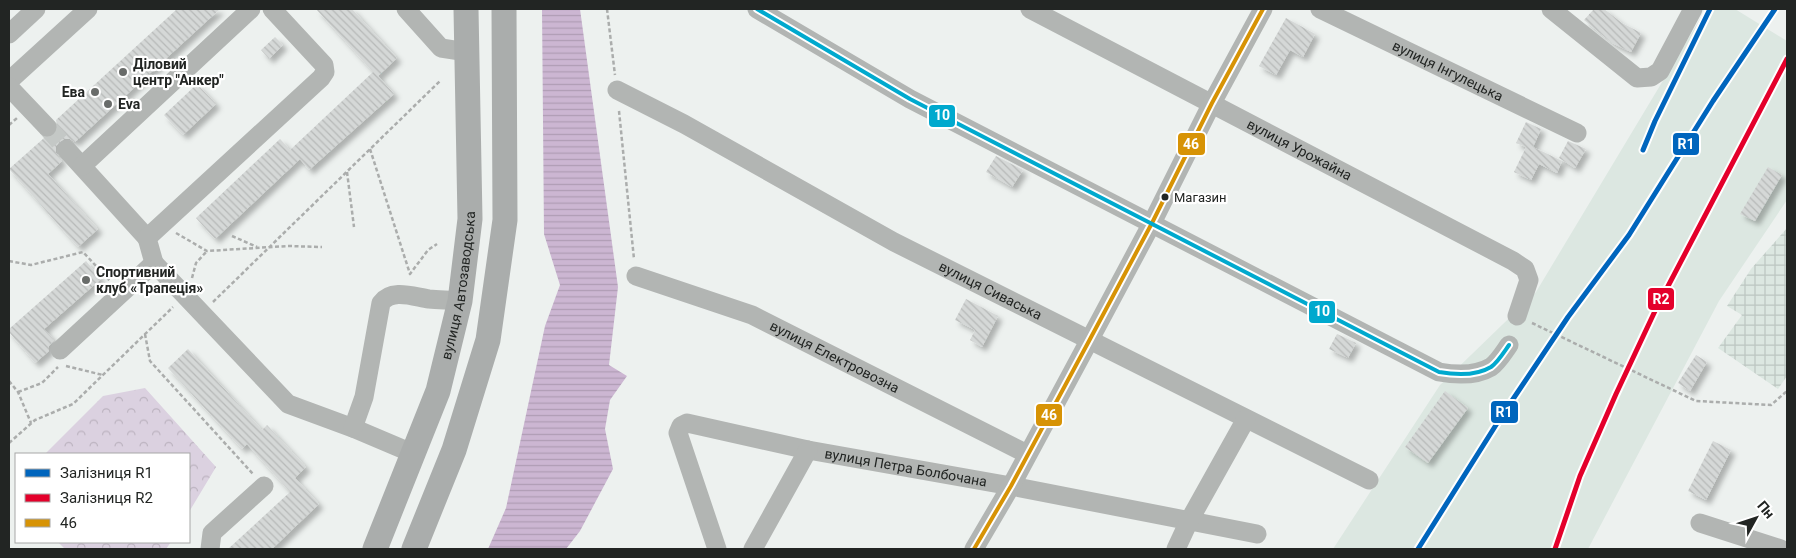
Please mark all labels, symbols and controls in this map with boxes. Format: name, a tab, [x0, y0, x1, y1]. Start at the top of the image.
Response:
street label: вулиця Інгулецька	[1390, 37, 1506, 104]
place label: Діловий центр "Анкер"	[133, 56, 224, 88]
marker: Діловий центр "Анкер"	[117, 66, 129, 78]
place label: Ева	[62, 84, 86, 100]
marker: Ева	[89, 86, 101, 98]
place label: Eva	[118, 96, 141, 112]
marker: Eva	[102, 98, 114, 110]
line badge: 10	[928, 104, 956, 128]
text: 10	[934, 107, 950, 123]
street label: вулиця Урожайна	[1244, 116, 1355, 184]
line badge: 46	[1177, 132, 1206, 156]
line badge: R1	[1672, 132, 1700, 156]
text: 46	[1183, 136, 1199, 152]
text: R1	[1677, 136, 1695, 152]
place label: Магазин	[1174, 190, 1227, 205]
marker: Магазин	[1160, 192, 1170, 202]
street label: вулиця Автозаводська	[438, 211, 478, 361]
street label: вулиця Сиваська	[936, 258, 1045, 323]
place label: Спортивний клуб «Трапеція»	[96, 264, 203, 296]
marker: Спортивний клуб «Трапеція»	[80, 274, 92, 286]
line badge: R2	[1647, 287, 1675, 311]
text: R2	[1652, 291, 1670, 307]
line badge: 10	[1308, 300, 1336, 324]
text: 10	[1314, 303, 1330, 319]
street label: вулиця Електровозна	[767, 317, 902, 396]
line badge: R1	[1490, 400, 1519, 424]
line badge: 46	[1035, 403, 1063, 427]
text: R1	[1495, 404, 1513, 420]
text: 46	[1041, 407, 1057, 423]
street label: вулиця Петра Болбочана	[823, 445, 988, 490]
legend	[15, 453, 190, 543]
text: Залізниця R1	[60, 464, 153, 482]
text: Залізниця R2	[60, 489, 153, 507]
north arrow	[1731, 493, 1781, 543]
text: Пн	[1754, 498, 1778, 522]
text: 46	[60, 514, 77, 532]

